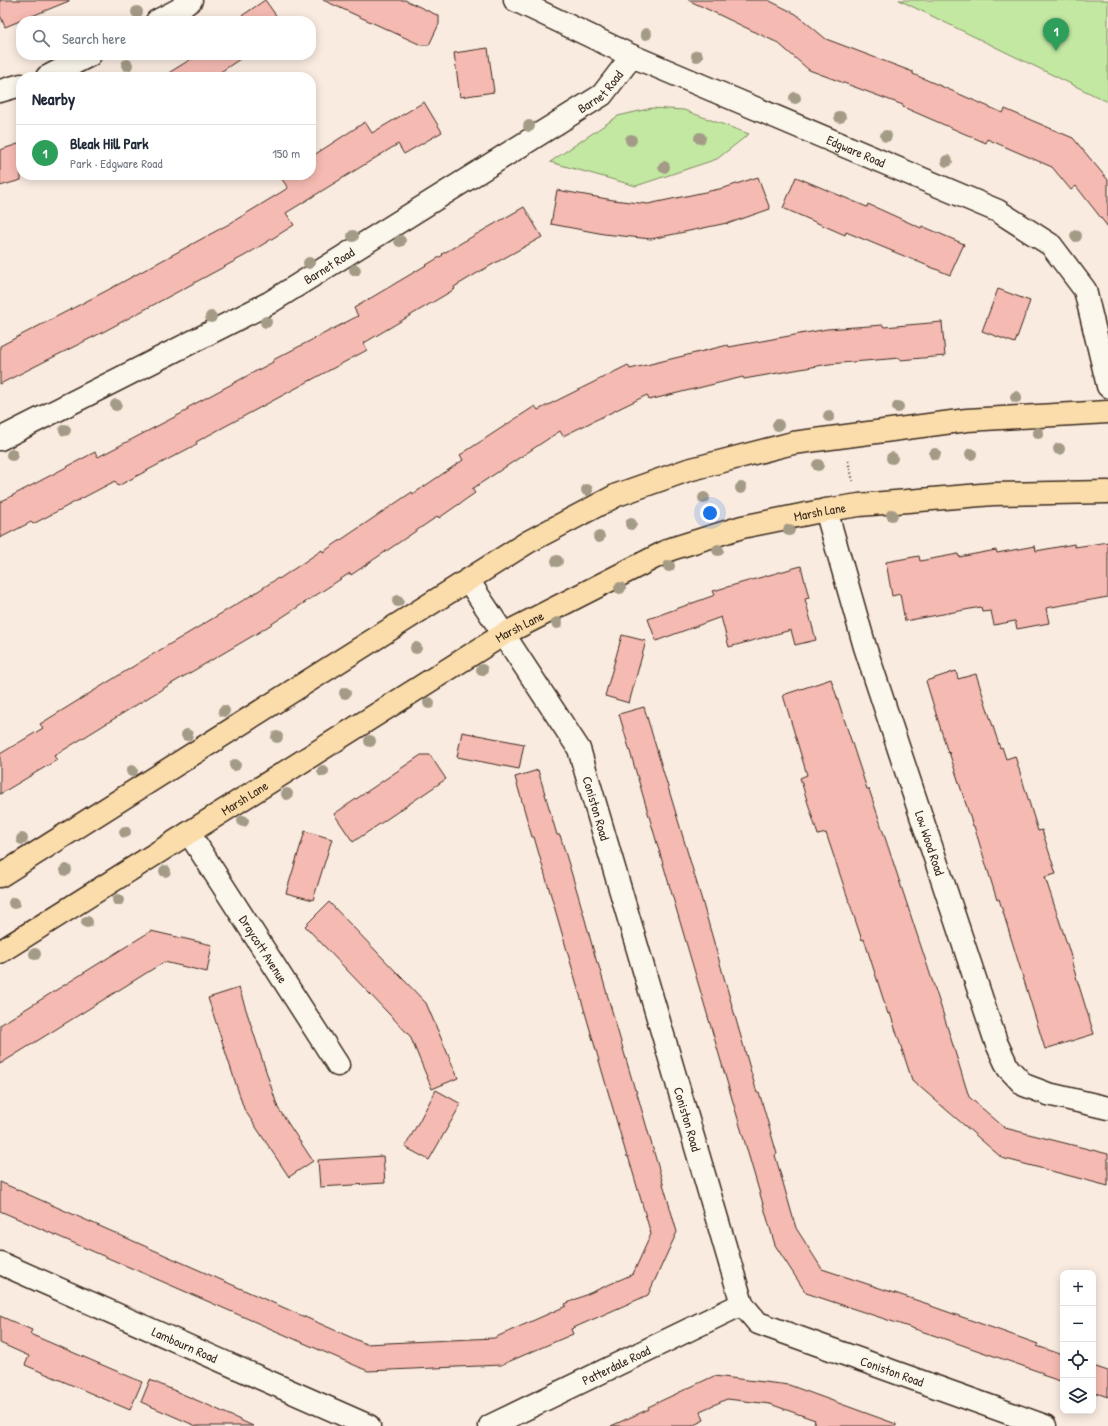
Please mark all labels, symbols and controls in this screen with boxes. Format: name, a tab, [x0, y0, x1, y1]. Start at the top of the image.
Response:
search box	[16, 16, 316, 60]
pin: 1	[1043, 18, 1069, 51]
icon: search	[30, 27, 52, 49]
text: Search here	[62, 28, 126, 49]
street label: Barnet Road	[574, 66, 627, 117]
text: Nearby	[32, 87, 75, 110]
street label: Edgware Road	[824, 130, 888, 171]
text: Bleak Hill Park	[70, 133, 149, 154]
text: 1	[43, 144, 47, 162]
text: 150 m	[272, 144, 300, 162]
text: Park · Edgware Road	[70, 154, 163, 172]
street label: Barnet Road	[300, 243, 358, 288]
street label: Marsh Lane	[792, 498, 847, 525]
your location	[700, 503, 720, 523]
street label: Marsh Lane	[491, 606, 547, 646]
street label: Coniston Road	[578, 774, 614, 843]
street label: Marsh Lane	[217, 776, 271, 819]
street label: Low Wood Road	[911, 808, 949, 878]
street label: Draycott Avenue	[235, 912, 292, 986]
street label: Coniston Road	[670, 1085, 706, 1153]
map controls	[1060, 1270, 1096, 1414]
button: +	[1060, 1270, 1096, 1306]
button: −	[1060, 1306, 1096, 1342]
street label: Lambourn Road	[149, 1322, 220, 1367]
street label: Patterdale Road	[579, 1341, 653, 1389]
button: locate	[1060, 1342, 1096, 1378]
street label: Coniston Road	[858, 1351, 926, 1391]
button: layers	[1060, 1378, 1096, 1414]

